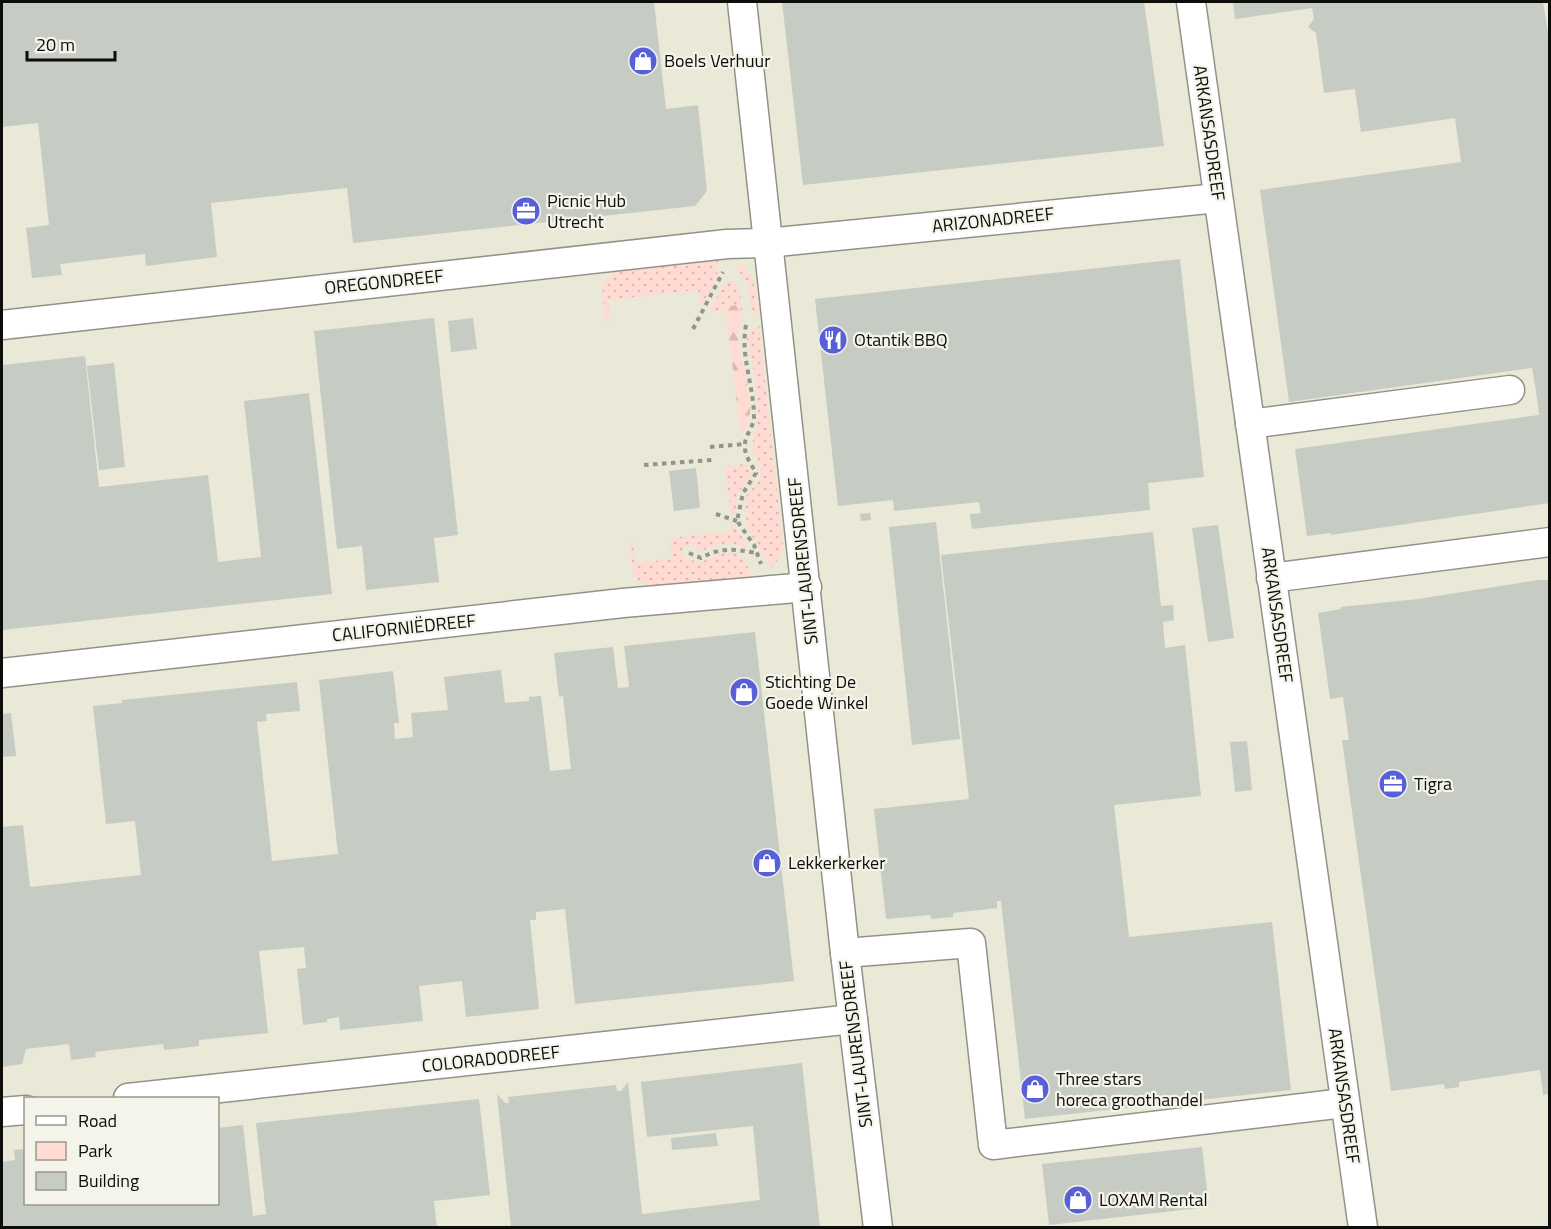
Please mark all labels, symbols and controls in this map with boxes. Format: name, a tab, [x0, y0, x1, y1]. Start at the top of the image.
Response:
scale bar	[27, 24, 116, 62]
text: 20 m	[36, 31, 75, 58]
shop icon: Boels Verhuur	[627, 45, 659, 77]
place label: Boels Verhuur	[664, 47, 770, 74]
street label: ARKANSASDREEF	[1187, 63, 1232, 203]
place label: Picnic Hub Utrecht	[547, 187, 626, 235]
office icon: Picnic Hub Utrecht	[510, 195, 542, 227]
street label: ARIZONADREEF	[931, 200, 1055, 239]
street label: OREGONDREEF	[323, 262, 445, 301]
restaurant icon: Otantik BBQ	[817, 324, 849, 356]
place label: Otantik BBQ	[854, 326, 948, 353]
street label: SINT-LAURENSDREEF	[780, 476, 825, 646]
street label: ARKANSASDREEF	[1255, 545, 1300, 685]
street label: CALIFORNIËDREEF	[331, 607, 477, 648]
place label: Stichting De Goede Winkel	[765, 668, 868, 716]
shop icon: Stichting De Goede Winkel	[728, 676, 760, 708]
office icon: Tigra	[1377, 768, 1409, 800]
place label: Tigra	[1414, 770, 1452, 797]
shop icon: Lekkerkerker	[751, 847, 783, 879]
place label: Lekkerkerker	[788, 849, 885, 876]
street label: SINT-LAURENSDREEF	[832, 959, 879, 1129]
street label: ARKANSASDREEF	[1322, 1026, 1367, 1166]
street label: COLORADODREEF	[420, 1038, 561, 1079]
place label: Three stars horeca groothandel	[1056, 1065, 1203, 1113]
shop icon: Three stars horeca groothandel	[1019, 1073, 1051, 1105]
legend	[24, 1097, 219, 1205]
text: Road	[78, 1107, 117, 1134]
text: Park	[78, 1137, 113, 1164]
text: Building	[78, 1167, 139, 1194]
shop icon: LOXAM Rental	[1062, 1184, 1094, 1216]
place label: LOXAM Rental	[1099, 1186, 1208, 1213]

